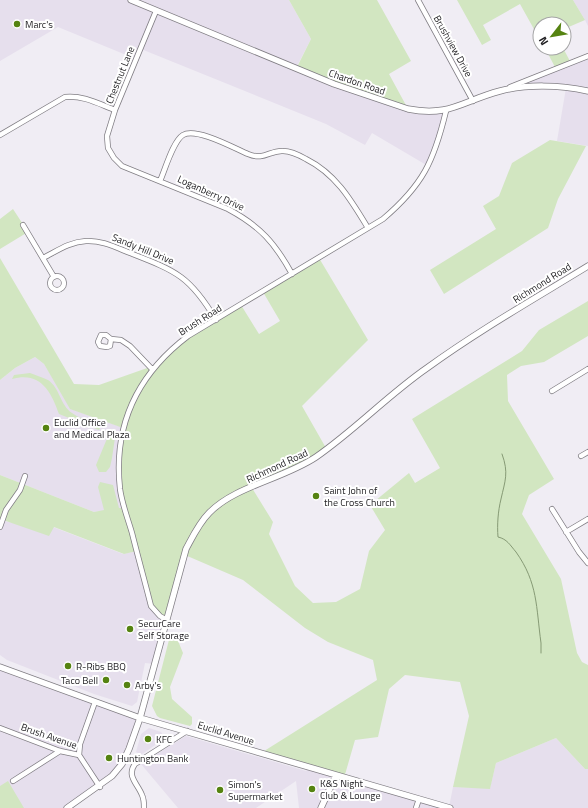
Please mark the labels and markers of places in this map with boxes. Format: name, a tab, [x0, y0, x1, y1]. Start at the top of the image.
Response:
place label: Marc's	[25, 17, 53, 32]
marker: Marc's	[12, 19, 22, 29]
place label: Euclid Office and Medical Plaza	[54, 415, 129, 442]
marker: Euclid Office and Medical Plaza	[41, 423, 51, 433]
place label: Saint John of the Cross Church	[324, 483, 395, 510]
marker: Saint John of the Cross Church	[311, 491, 321, 501]
place label: SecurCare Self Storage	[138, 616, 189, 643]
marker: SecurCare Self Storage	[125, 624, 135, 634]
place label: R-Ribs BBQ	[76, 659, 126, 674]
marker: R-Ribs BBQ	[63, 661, 73, 671]
place label: Taco Bell	[61, 673, 98, 688]
marker: Taco Bell	[101, 675, 111, 685]
place label: Arby's	[135, 678, 161, 693]
marker: Arby's	[122, 680, 132, 690]
place label: KFC	[156, 732, 173, 747]
marker: KFC	[143, 734, 153, 744]
place label: Huntington Bank	[117, 751, 189, 766]
marker: Huntington Bank	[104, 753, 114, 763]
place label: K&S Night Club & Lounge	[320, 776, 381, 803]
place label: Simon's Supermarket	[228, 777, 283, 804]
marker: K&S Night Club & Lounge	[307, 784, 317, 794]
marker: Simon's Supermarket	[215, 785, 225, 795]

